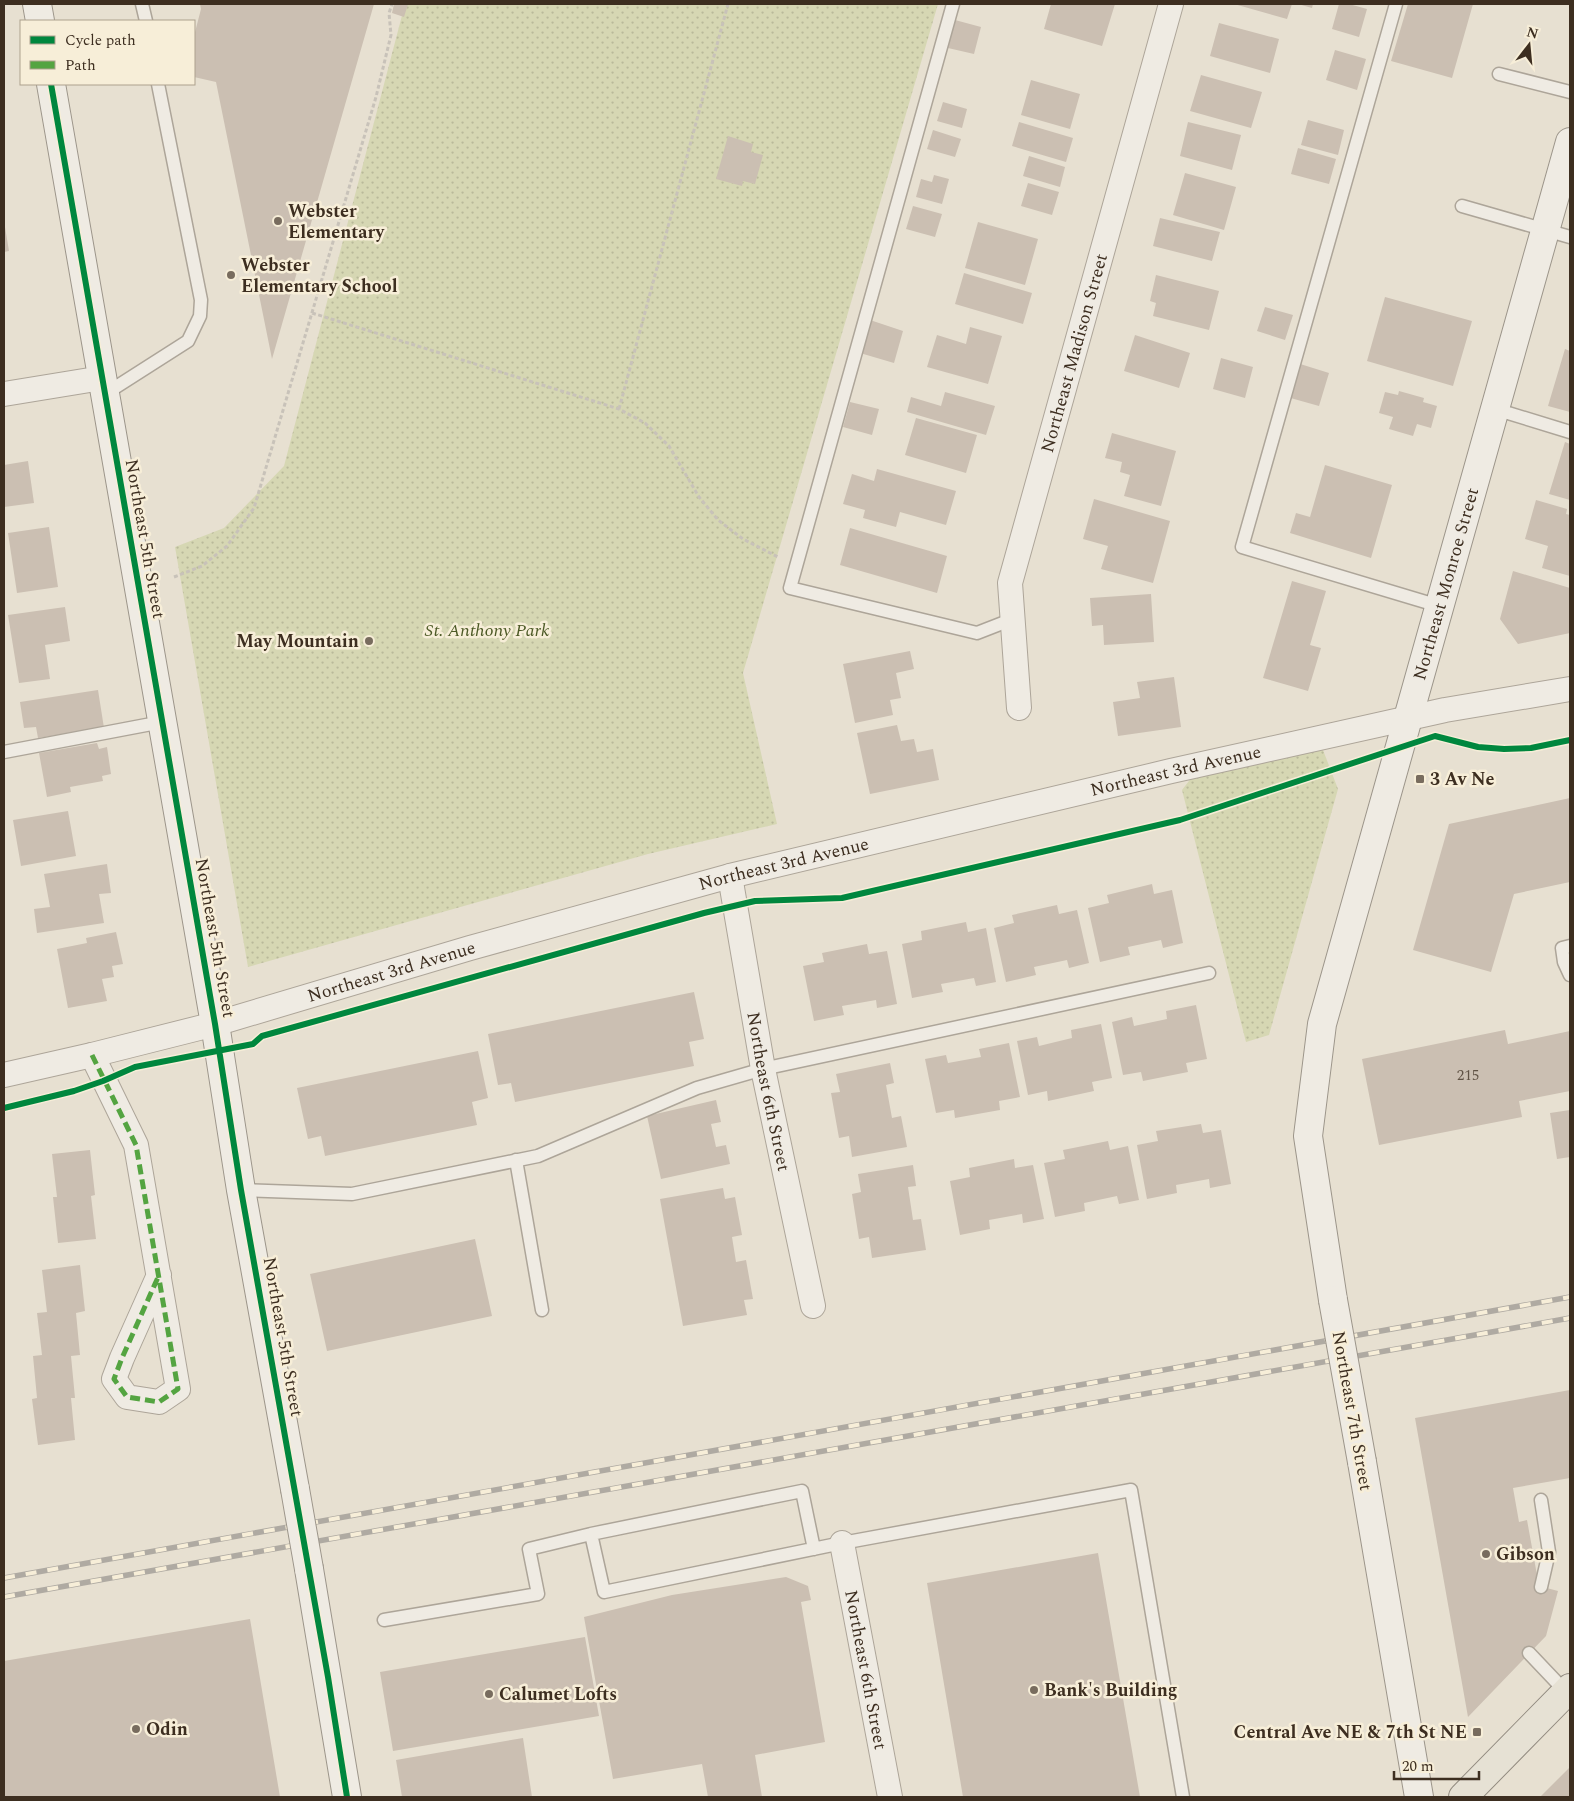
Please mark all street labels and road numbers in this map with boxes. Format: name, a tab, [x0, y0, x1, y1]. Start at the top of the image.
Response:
street label: Northeast Madison Street	[1033, 250, 1115, 456]
street label: Northeast 5th Street	[118, 457, 172, 621]
street label: Northeast Monroe Street	[1406, 484, 1486, 683]
street label: Northeast 3rd Avenue	[1088, 738, 1264, 803]
street label: Northeast 3rd Avenue	[695, 830, 872, 898]
street label: Northeast 5th Street	[188, 856, 242, 1020]
street label: Northeast 3rd Avenue	[304, 934, 478, 1009]
street label: Northeast 6th Street	[740, 1010, 798, 1174]
street label: Northeast 5th Street	[256, 1255, 310, 1419]
street label: Northeast 7th Street	[1325, 1329, 1379, 1493]
street label: Northeast 6th Street	[838, 1588, 894, 1752]

